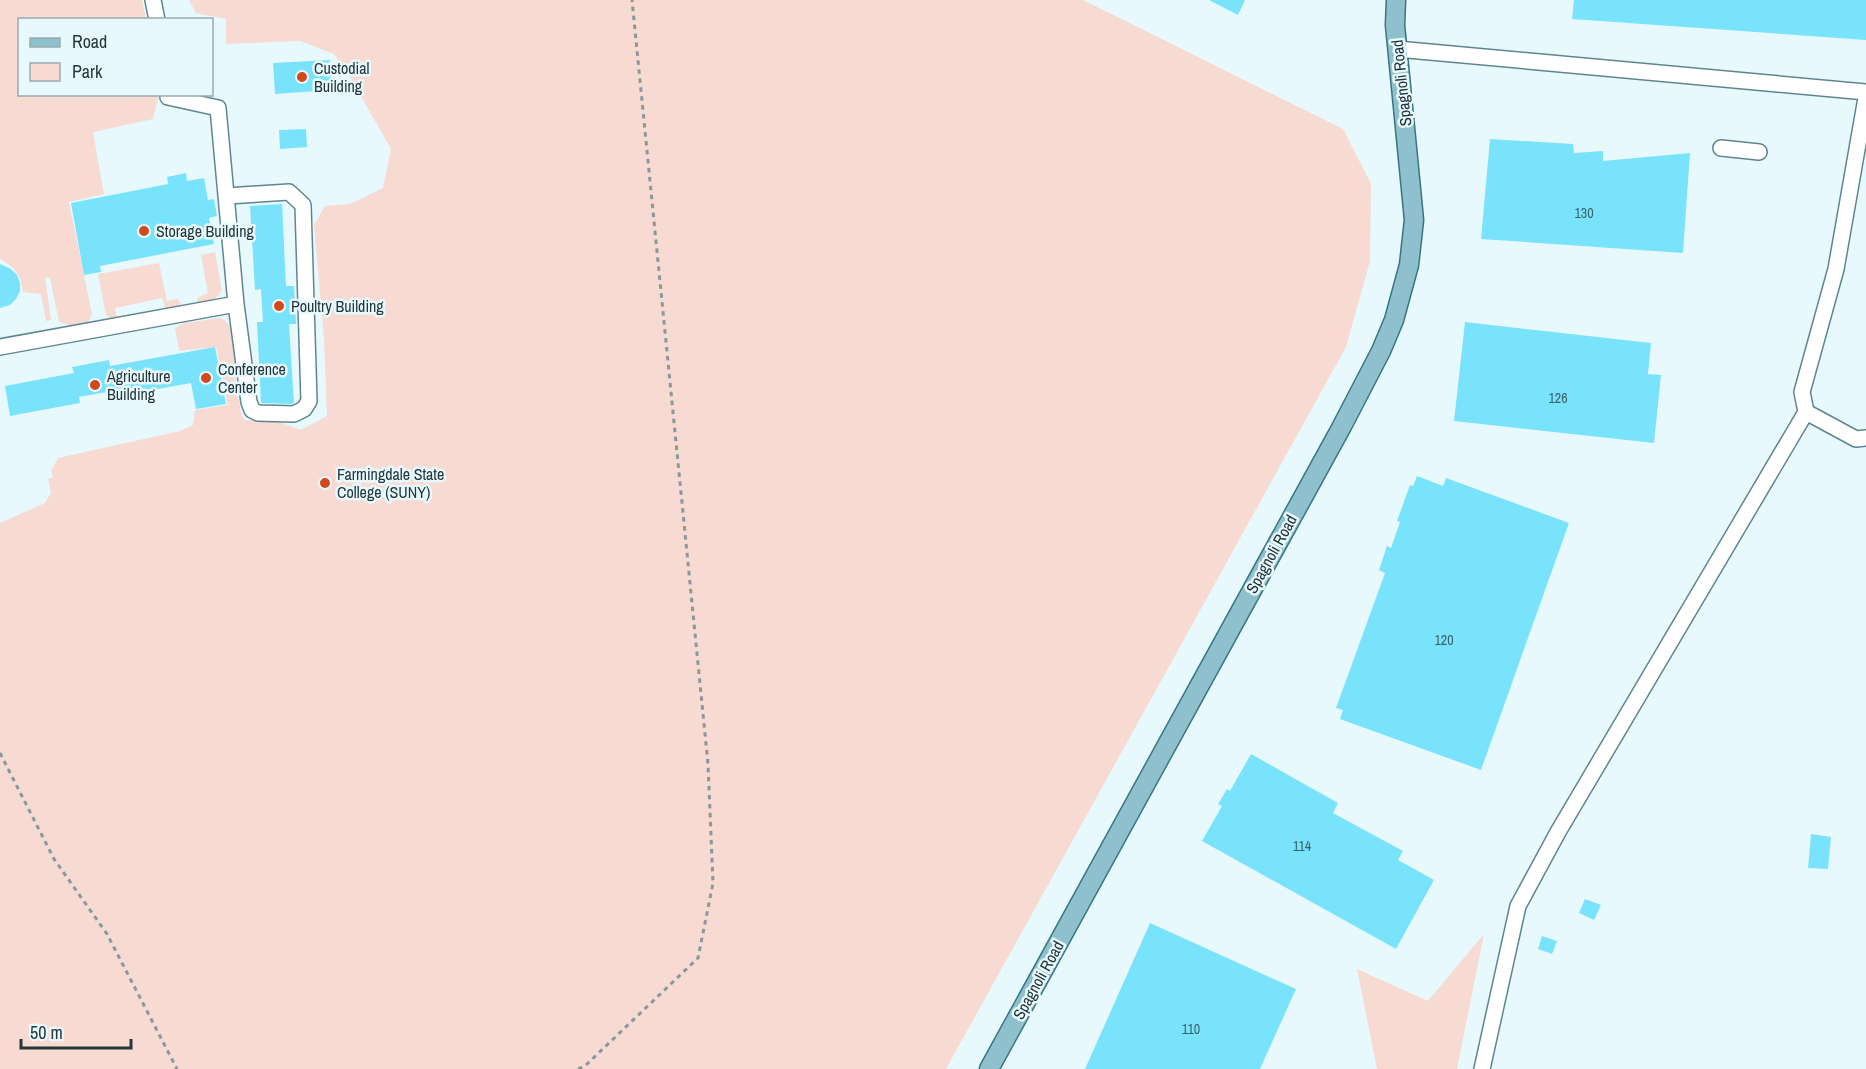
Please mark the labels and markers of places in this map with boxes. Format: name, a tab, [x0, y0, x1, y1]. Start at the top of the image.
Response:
place label: Custodial Building	[314, 57, 370, 97]
marker: Custodial Building	[295, 70, 309, 84]
place label: Storage Building	[156, 220, 254, 242]
marker: Storage Building	[137, 224, 151, 238]
place label: Poultry Building	[291, 295, 384, 317]
marker: Poultry Building	[272, 299, 286, 313]
place label: Conference Center	[218, 358, 286, 398]
place label: Agriculture Building	[106, 365, 170, 405]
marker: Conference Center	[199, 371, 213, 385]
marker: Agriculture Building	[88, 378, 102, 392]
place label: Farmingdale State College (SUNY)	[337, 463, 444, 503]
marker: Farmingdale State College (SUNY)	[318, 476, 332, 490]

